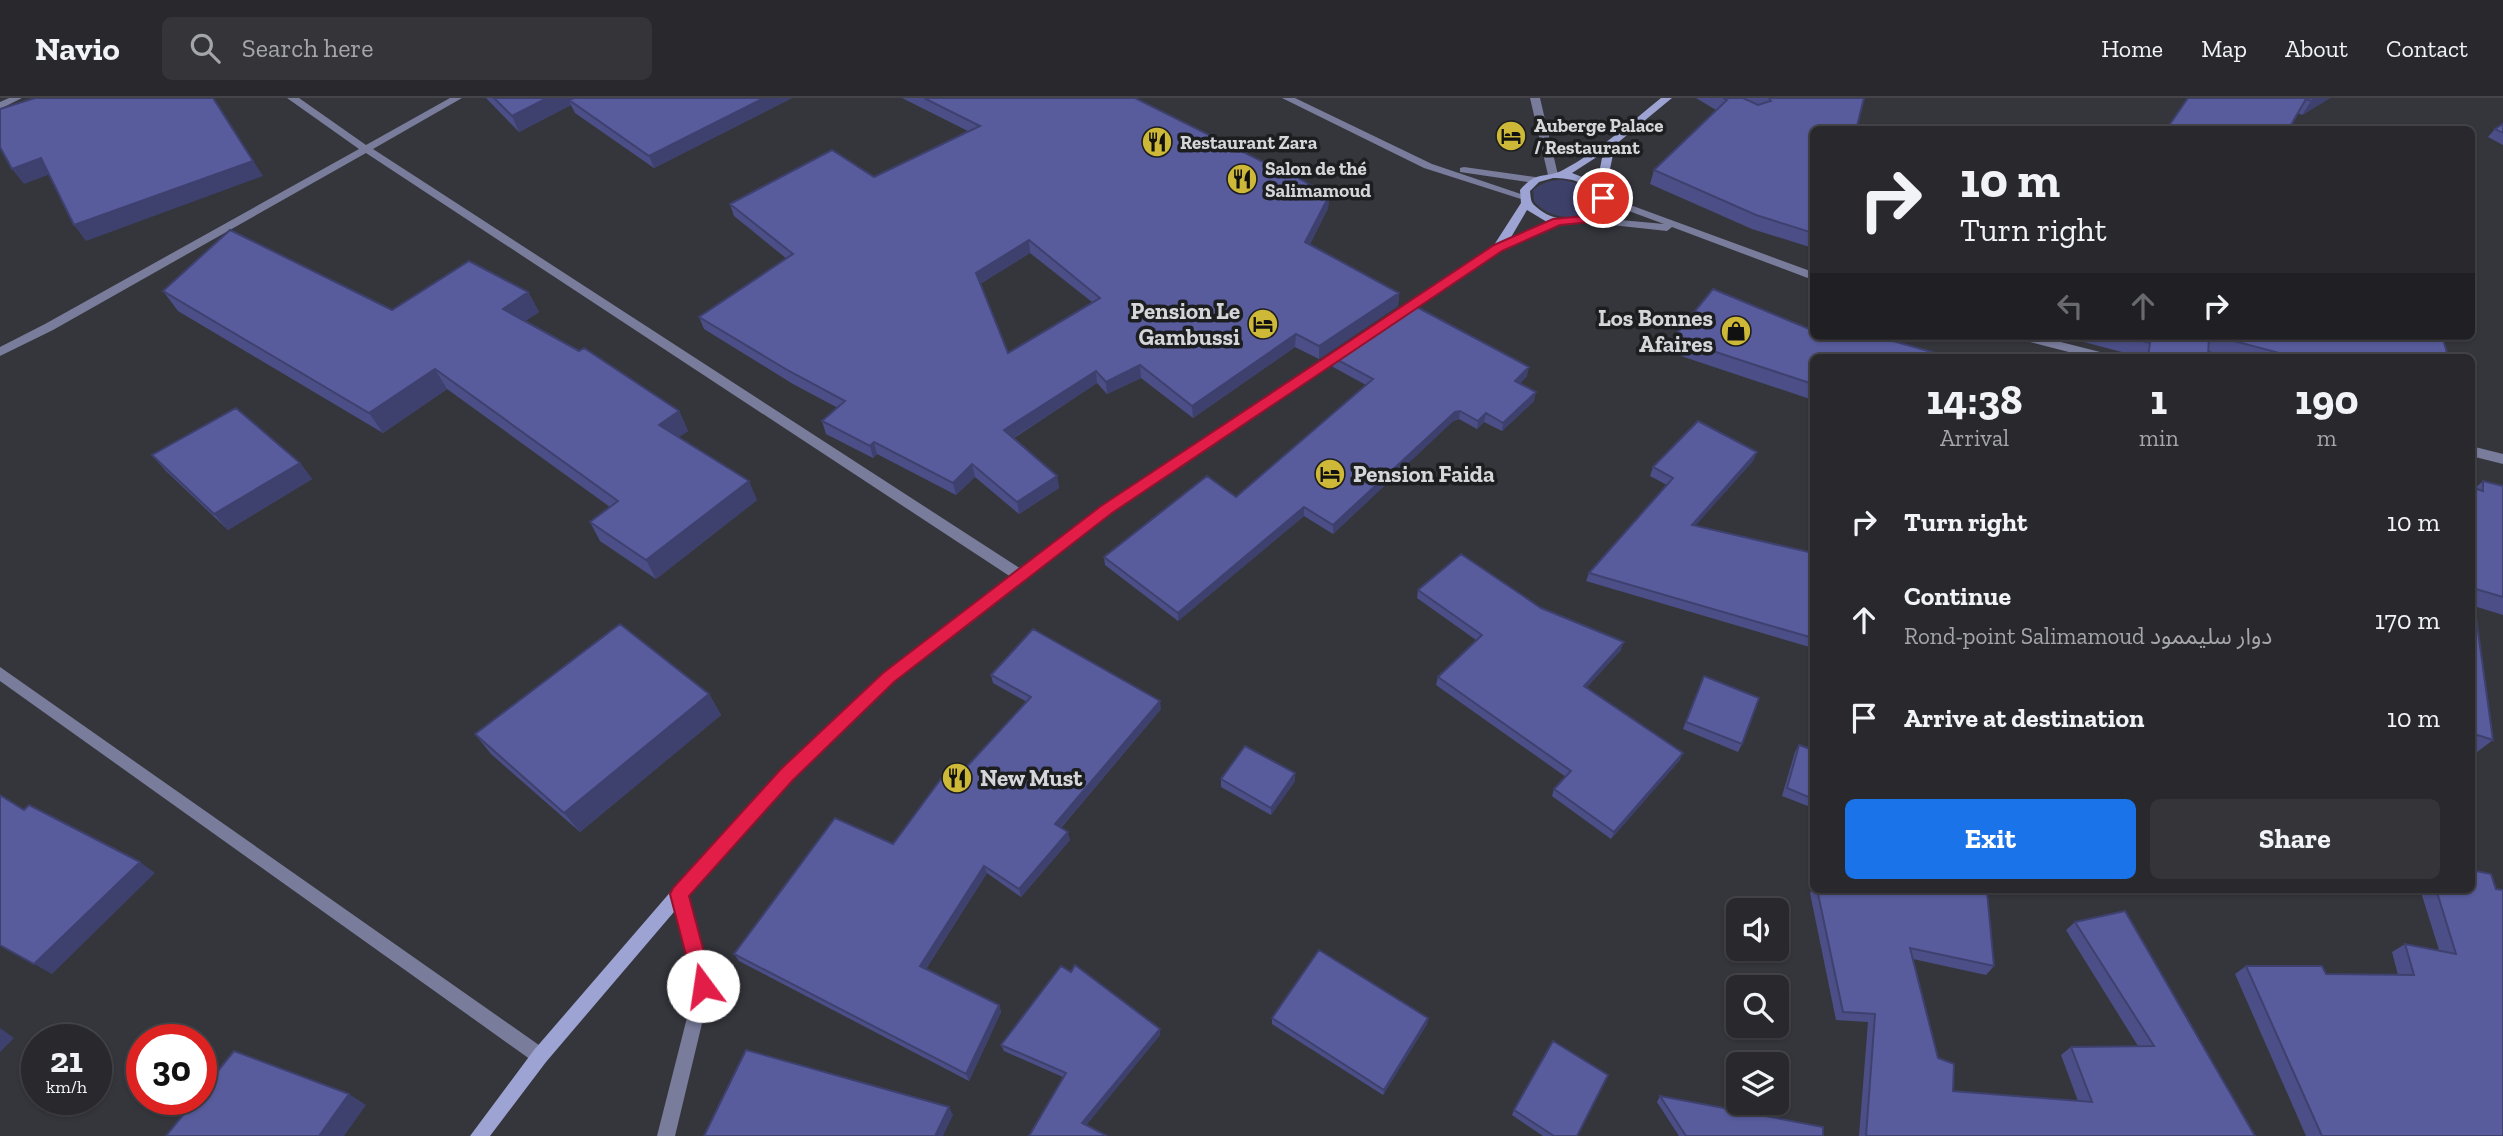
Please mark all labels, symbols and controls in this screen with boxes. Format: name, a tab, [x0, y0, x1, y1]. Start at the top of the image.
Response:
search box	[162, 17, 652, 80]
text: Navio	[35, 29, 120, 68]
icon: search	[186, 29, 224, 67]
text: Search here	[242, 32, 374, 64]
text: Home	[2101, 34, 2163, 63]
text: Map	[2201, 34, 2247, 63]
text: About	[2285, 34, 2348, 63]
text: Contact	[2386, 34, 2468, 63]
place label: Auberge Palace / Restaurant	[1534, 114, 1663, 159]
hotel icon: Auberge Palace / Restaurant	[1494, 119, 1528, 153]
restaurant icon: Restaurant Zara	[1140, 125, 1174, 159]
place label: Restaurant Zara	[1180, 131, 1318, 154]
text: 10 m	[1960, 151, 2060, 210]
icon: right	[1845, 154, 1936, 245]
place label: Salon de thé Salimamoud	[1265, 157, 1371, 202]
restaurant icon: Salon de thé Salimamoud	[1225, 162, 1259, 196]
pin	[1573, 168, 1633, 228]
icon: arrive	[1584, 179, 1622, 217]
text: Turn right	[1960, 211, 2107, 249]
icon: left	[2051, 287, 2089, 325]
icon: ahead	[2124, 287, 2162, 325]
icon: right	[2197, 287, 2235, 325]
place label: Pension Le Gambussi	[1131, 297, 1240, 351]
place label: Los Bonnes Afaires	[1598, 304, 1713, 358]
hotel icon: Pension Le Gambussi	[1246, 307, 1280, 341]
shop icon: Los Bonnes Afaires	[1719, 314, 1753, 348]
text: 14:38	[1926, 374, 2023, 425]
text: 1	[2150, 374, 2167, 425]
text: 190	[2295, 374, 2359, 425]
text: Arrival	[1940, 424, 2009, 452]
text: min	[2139, 424, 2179, 452]
text: m	[2317, 424, 2337, 452]
hotel icon: Pension Faida	[1313, 457, 1347, 491]
place label: Pension Faida	[1353, 460, 1495, 488]
icon: right	[1845, 503, 1883, 541]
text: Turn right	[1904, 506, 2027, 538]
text: 10 m	[2387, 506, 2440, 538]
text: Continue	[1904, 580, 2011, 612]
icon: ahead	[1845, 601, 1883, 639]
text: 170 m	[2375, 604, 2440, 636]
text: Rond-point Salimamoud دوار سليممود	[1904, 622, 2272, 650]
icon: arrive	[1845, 699, 1883, 737]
text: Arrive at destination	[1904, 702, 2144, 734]
text: 10 m	[2387, 702, 2440, 734]
restaurant icon: New Must	[940, 761, 974, 795]
place label: New Must	[980, 764, 1083, 792]
button: Exit	[1845, 799, 2136, 879]
button: Share	[2150, 799, 2440, 879]
map controls	[1726, 898, 1789, 1115]
button: sound	[1726, 898, 1789, 961]
position arrow	[666, 949, 740, 1023]
button: search	[1726, 975, 1789, 1038]
speed limit sign: 30	[126, 1024, 217, 1115]
text: 21	[50, 1039, 83, 1081]
button: layers	[1726, 1052, 1789, 1115]
text: km/h	[46, 1076, 87, 1098]

